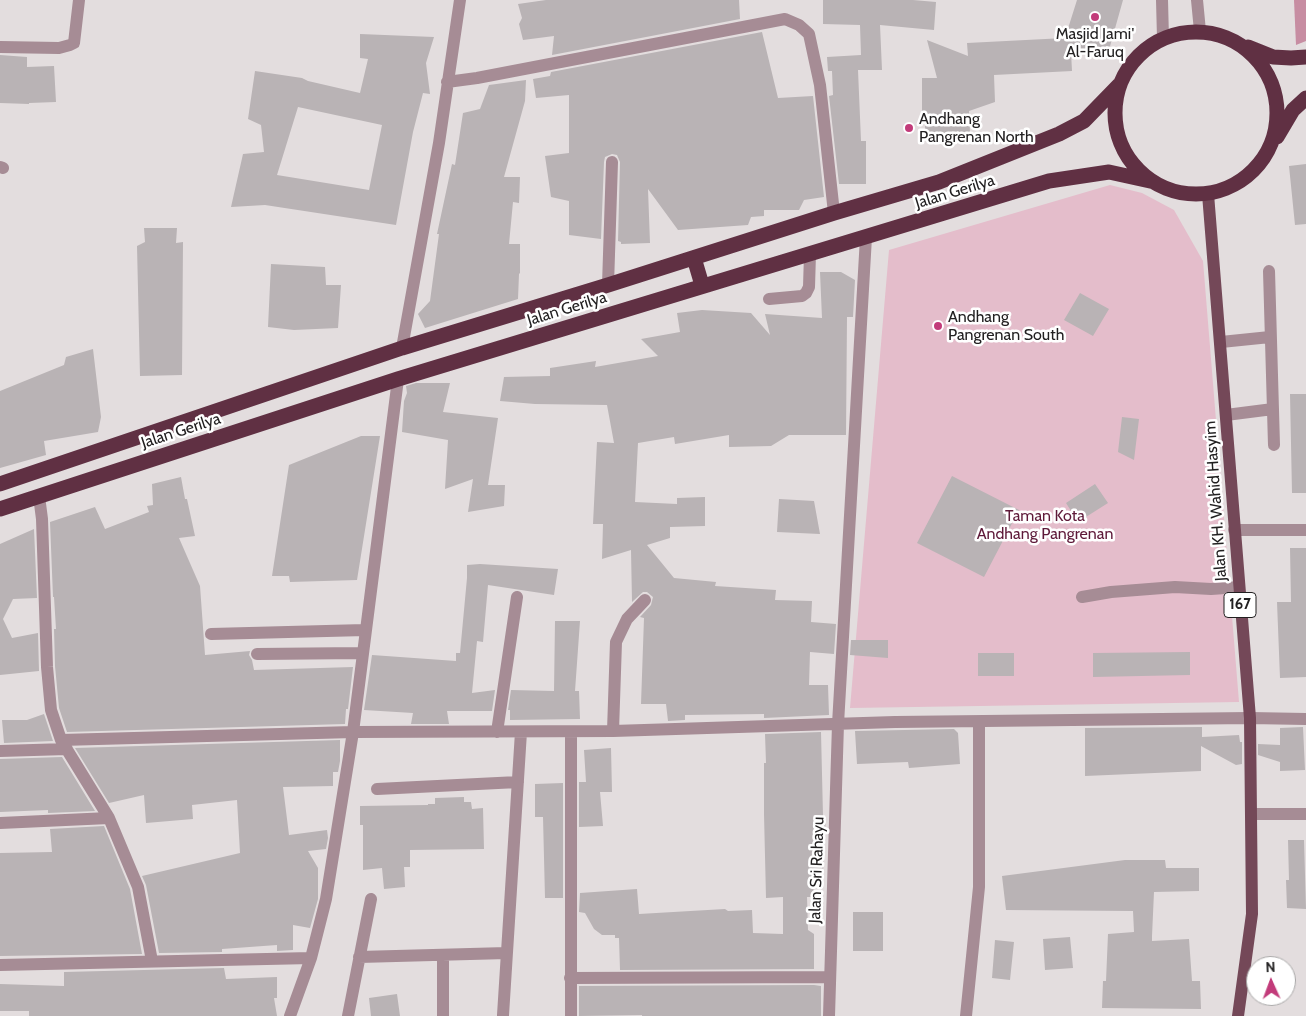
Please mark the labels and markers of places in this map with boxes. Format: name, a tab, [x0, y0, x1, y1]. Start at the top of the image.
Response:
marker: Masjid Jami' Al-Faruq	[1089, 11, 1101, 23]
place label: Masjid Jami' Al-Faruq	[1056, 24, 1134, 62]
place label: Andhang Pangrenan North	[919, 109, 1034, 147]
marker: Andhang Pangrenan North	[903, 122, 915, 134]
place label: Andhang Pangrenan South	[948, 307, 1064, 345]
marker: Andhang Pangrenan South	[932, 320, 944, 332]

